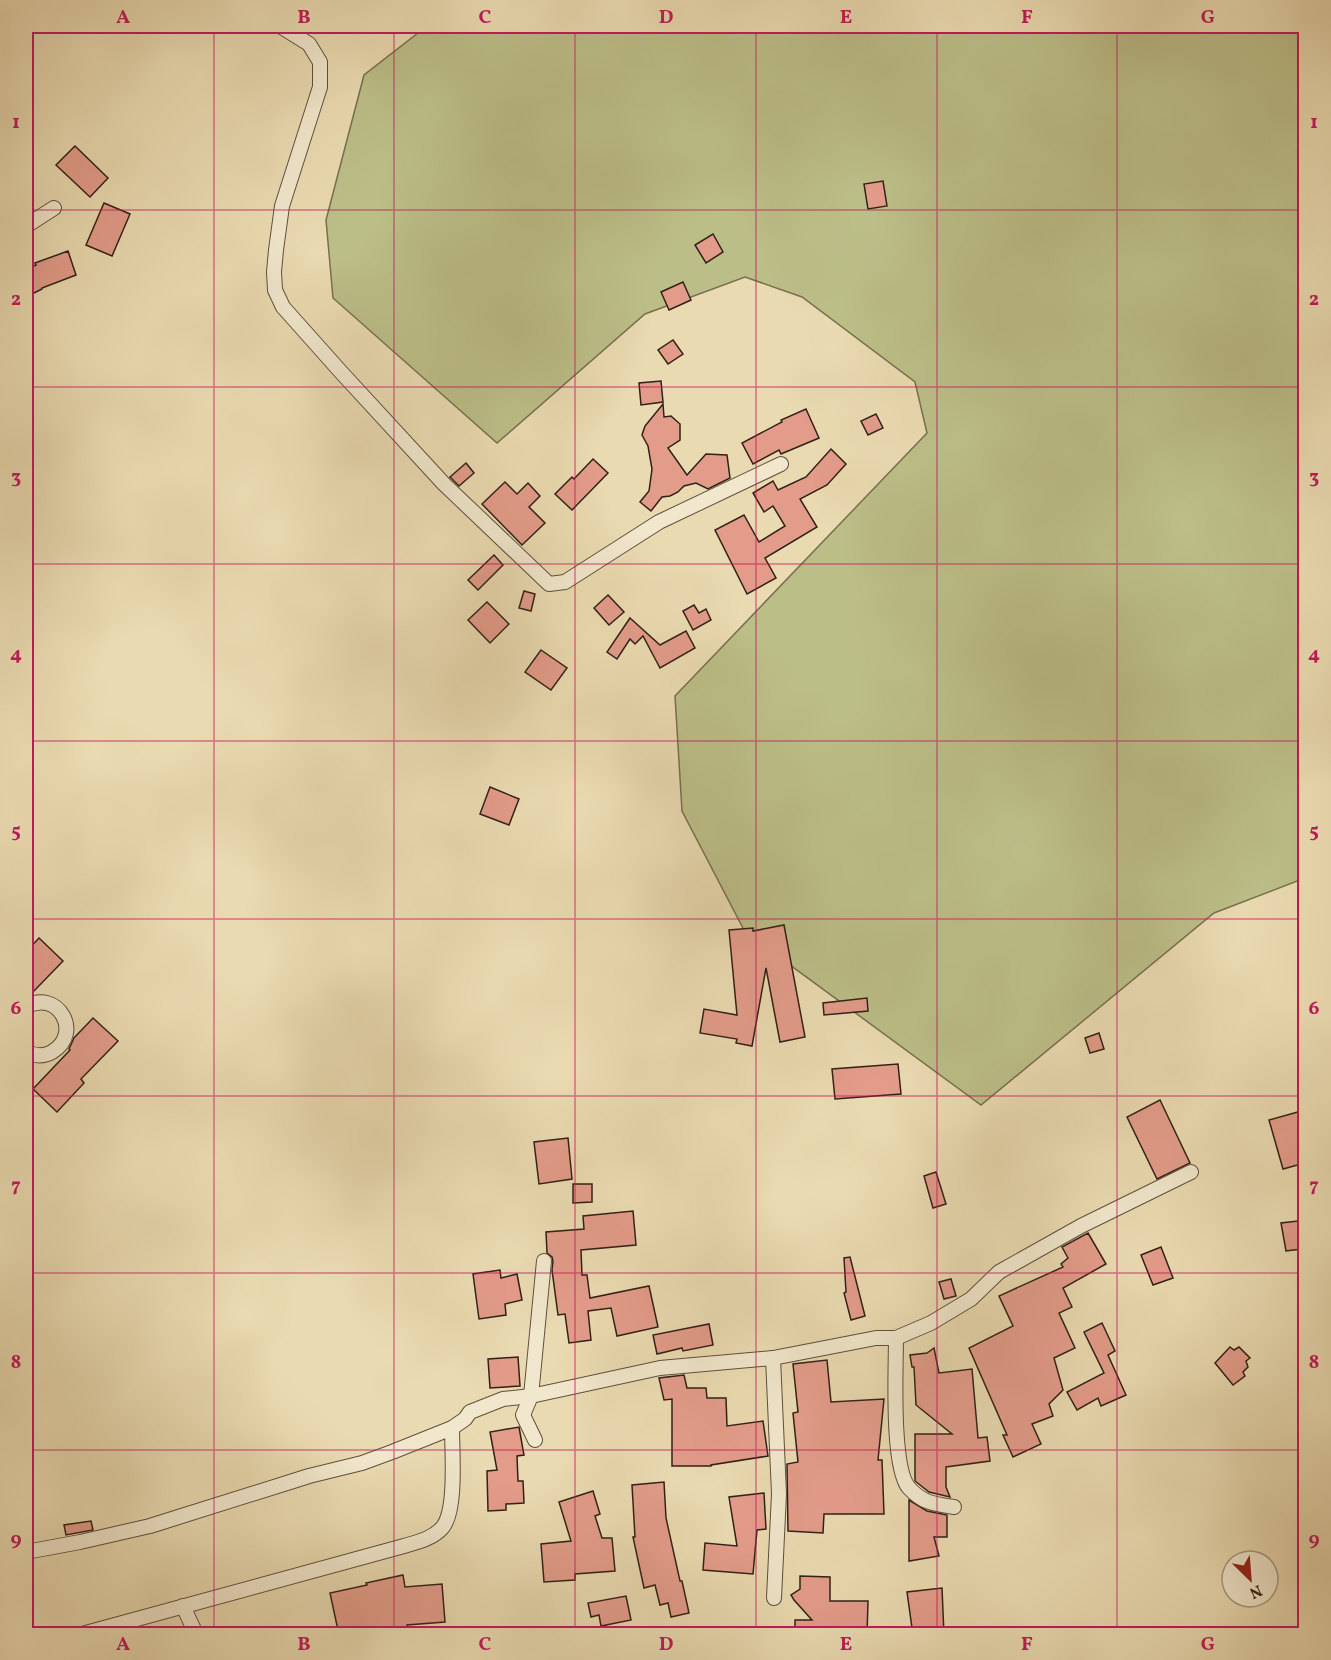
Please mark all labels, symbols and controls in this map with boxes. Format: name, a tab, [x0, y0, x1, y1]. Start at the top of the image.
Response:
text: A	[116, 4, 130, 32]
text: B	[297, 4, 311, 32]
text: C	[479, 4, 492, 32]
text: D	[659, 4, 673, 32]
text: E	[840, 4, 852, 32]
text: F	[1021, 4, 1033, 32]
text: G	[1201, 4, 1215, 32]
text: 1	[12, 109, 20, 137]
text: 1	[1310, 109, 1318, 137]
text: 2	[11, 286, 21, 314]
text: 2	[1309, 286, 1319, 314]
text: 3	[11, 464, 21, 492]
text: 3	[1309, 464, 1319, 492]
text: 4	[10, 641, 22, 669]
text: 4	[1308, 641, 1320, 669]
text: 5	[11, 818, 21, 846]
text: 5	[1309, 818, 1319, 846]
text: 6	[11, 995, 22, 1023]
text: 6	[1309, 995, 1320, 1023]
text: 7	[11, 1172, 21, 1200]
text: 7	[1309, 1172, 1319, 1200]
text: 8	[11, 1349, 21, 1377]
text: 8	[1309, 1349, 1319, 1377]
text: 9	[10, 1526, 22, 1554]
text: 9	[1308, 1526, 1320, 1554]
north arrow	[1220, 1549, 1280, 1609]
text: N	[1245, 1578, 1265, 1603]
text: A	[116, 1631, 130, 1659]
text: B	[297, 1631, 311, 1659]
text: C	[479, 1631, 492, 1659]
text: D	[659, 1631, 673, 1659]
text: E	[840, 1631, 852, 1659]
text: F	[1021, 1631, 1033, 1659]
text: G	[1201, 1631, 1215, 1659]

